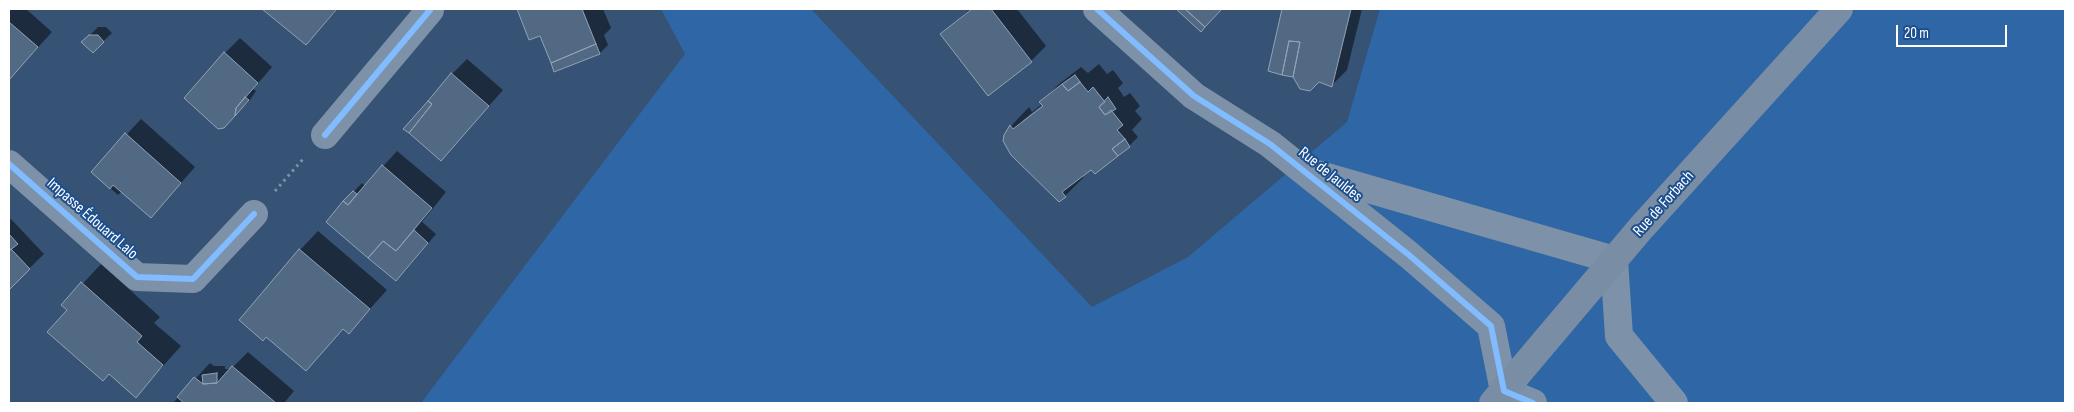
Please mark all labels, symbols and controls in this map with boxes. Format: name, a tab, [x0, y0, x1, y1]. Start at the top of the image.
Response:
scale bar	[1899, 15, 2010, 47]
text: 20 m	[1904, 24, 1929, 43]
street label: Rue de Jauldes	[1294, 143, 1366, 207]
street label: Rue de Forbach	[1629, 167, 1699, 241]
street label: Impasse Édouard Lalo	[43, 174, 141, 264]

